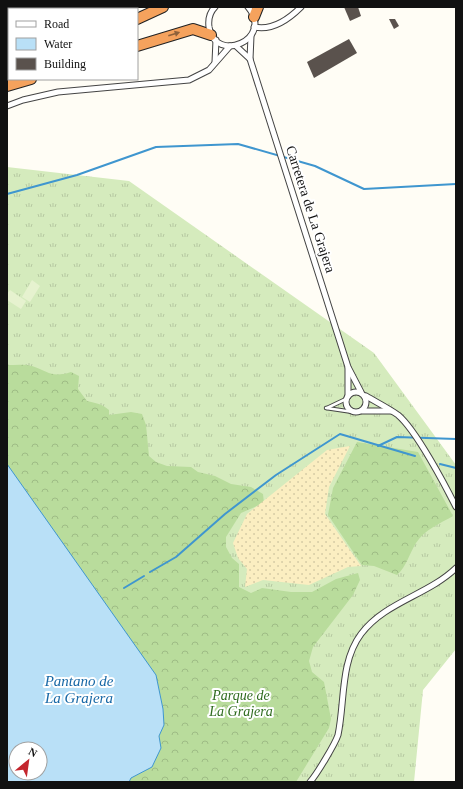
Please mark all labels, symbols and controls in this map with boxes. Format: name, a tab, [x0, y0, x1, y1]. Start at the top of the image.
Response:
legend	[8, 8, 138, 80]
text: Road	[44, 17, 69, 31]
one-way arrow	[168, 31, 180, 37]
text: Water	[44, 37, 72, 51]
text: Building	[44, 57, 86, 71]
street label: Carretera de La Grajera	[283, 144, 338, 275]
water label: Pantano de La Grajera	[44, 673, 114, 706]
park label: Parque de La Grajera	[208, 688, 273, 719]
north arrow	[8, 741, 48, 781]
text: N	[26, 745, 39, 759]

